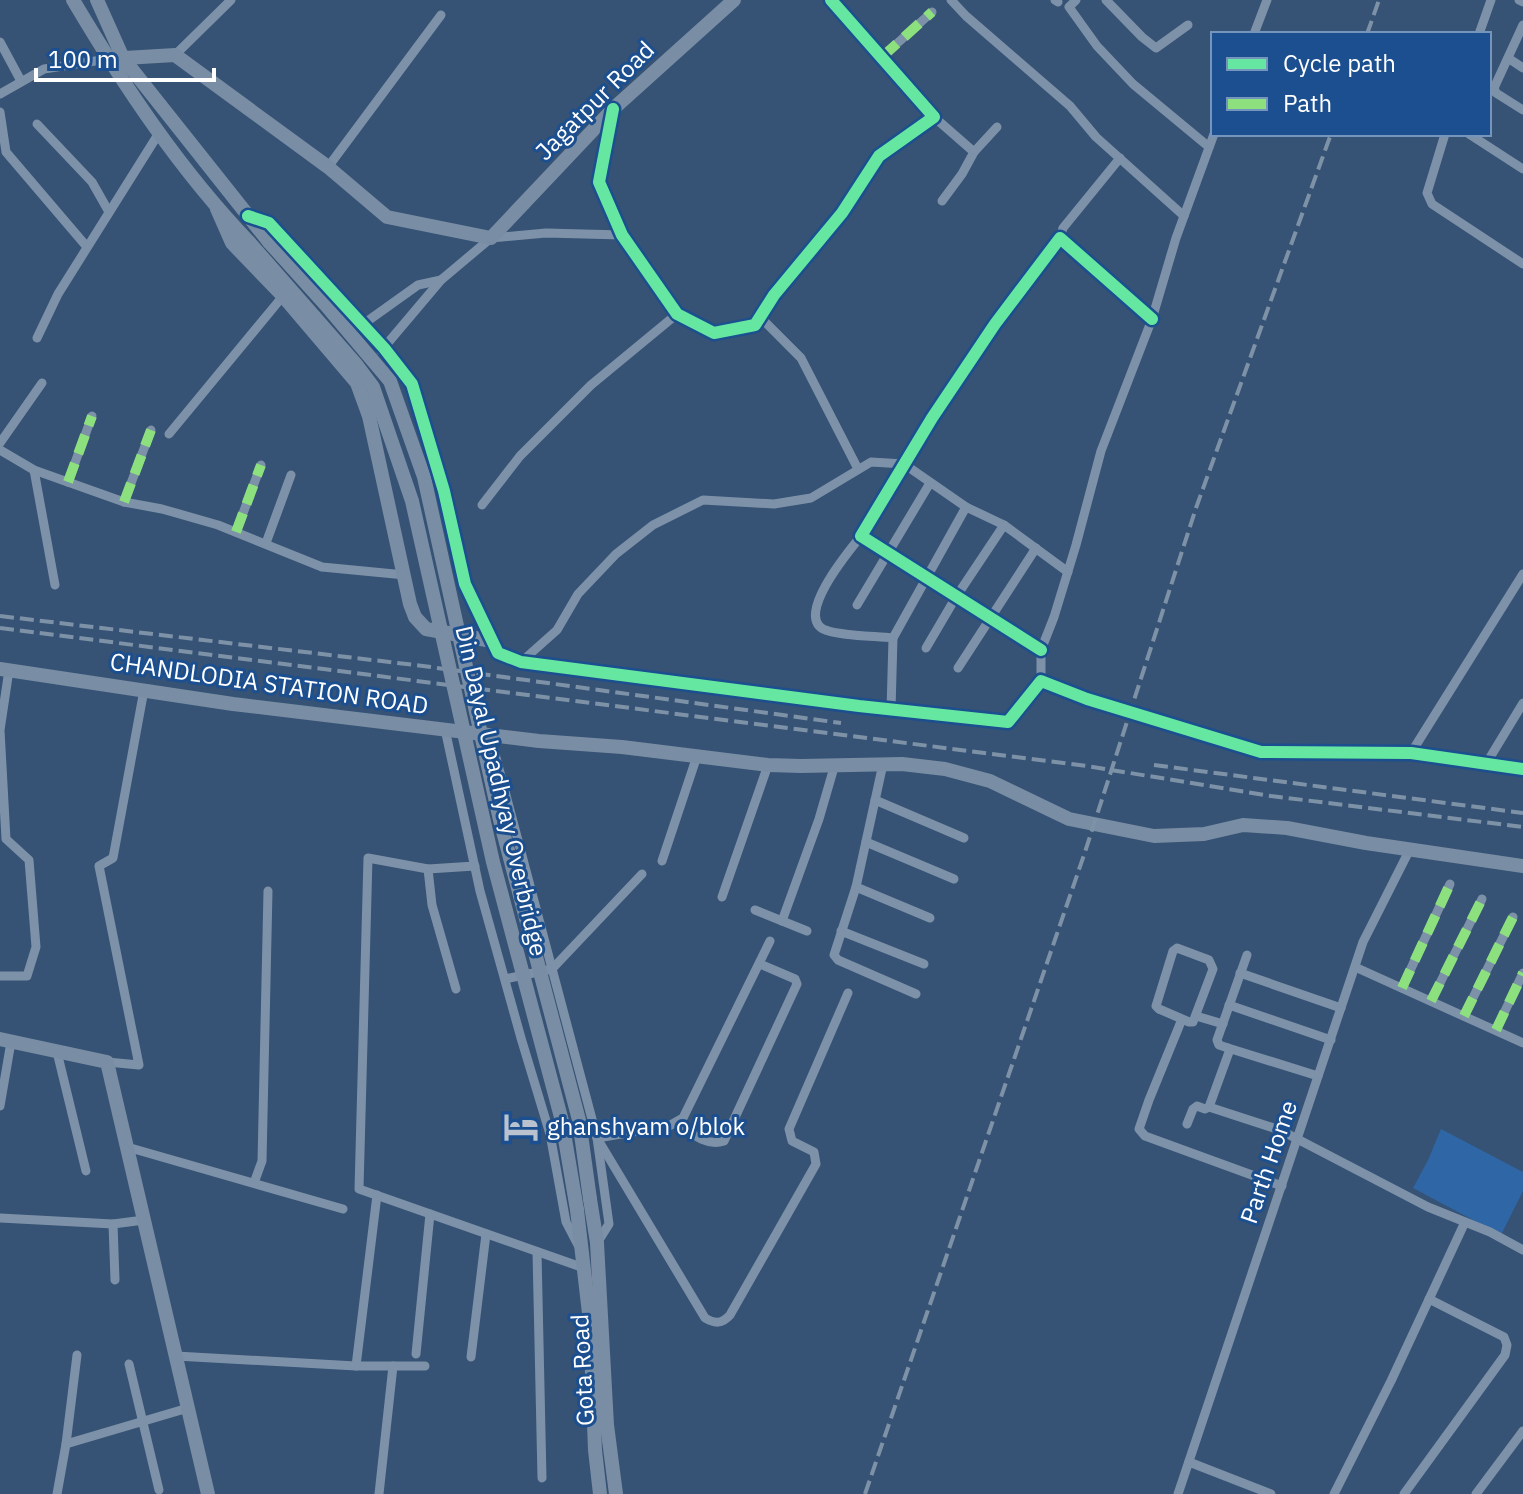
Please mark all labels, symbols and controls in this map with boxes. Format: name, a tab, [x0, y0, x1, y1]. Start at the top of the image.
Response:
scale bar	[36, 32, 214, 82]
legend	[1211, 32, 1491, 136]
street label: Jagatpur Road	[528, 34, 661, 167]
text: 100 m	[48, 43, 118, 75]
text: Cycle path	[1283, 47, 1396, 79]
text: Path	[1283, 87, 1332, 119]
street label: Din Dayal Upadhyay Overbridge	[448, 622, 556, 959]
street label: CHANDLODIA STATION ROAD	[108, 645, 430, 721]
street label: Parth Home	[1232, 1096, 1304, 1228]
hotel icon: ghanshyam o/blok	[502, 1108, 540, 1146]
place label: ghanshyam o/blok	[547, 1110, 745, 1142]
street label: Gota Road	[563, 1313, 601, 1427]

